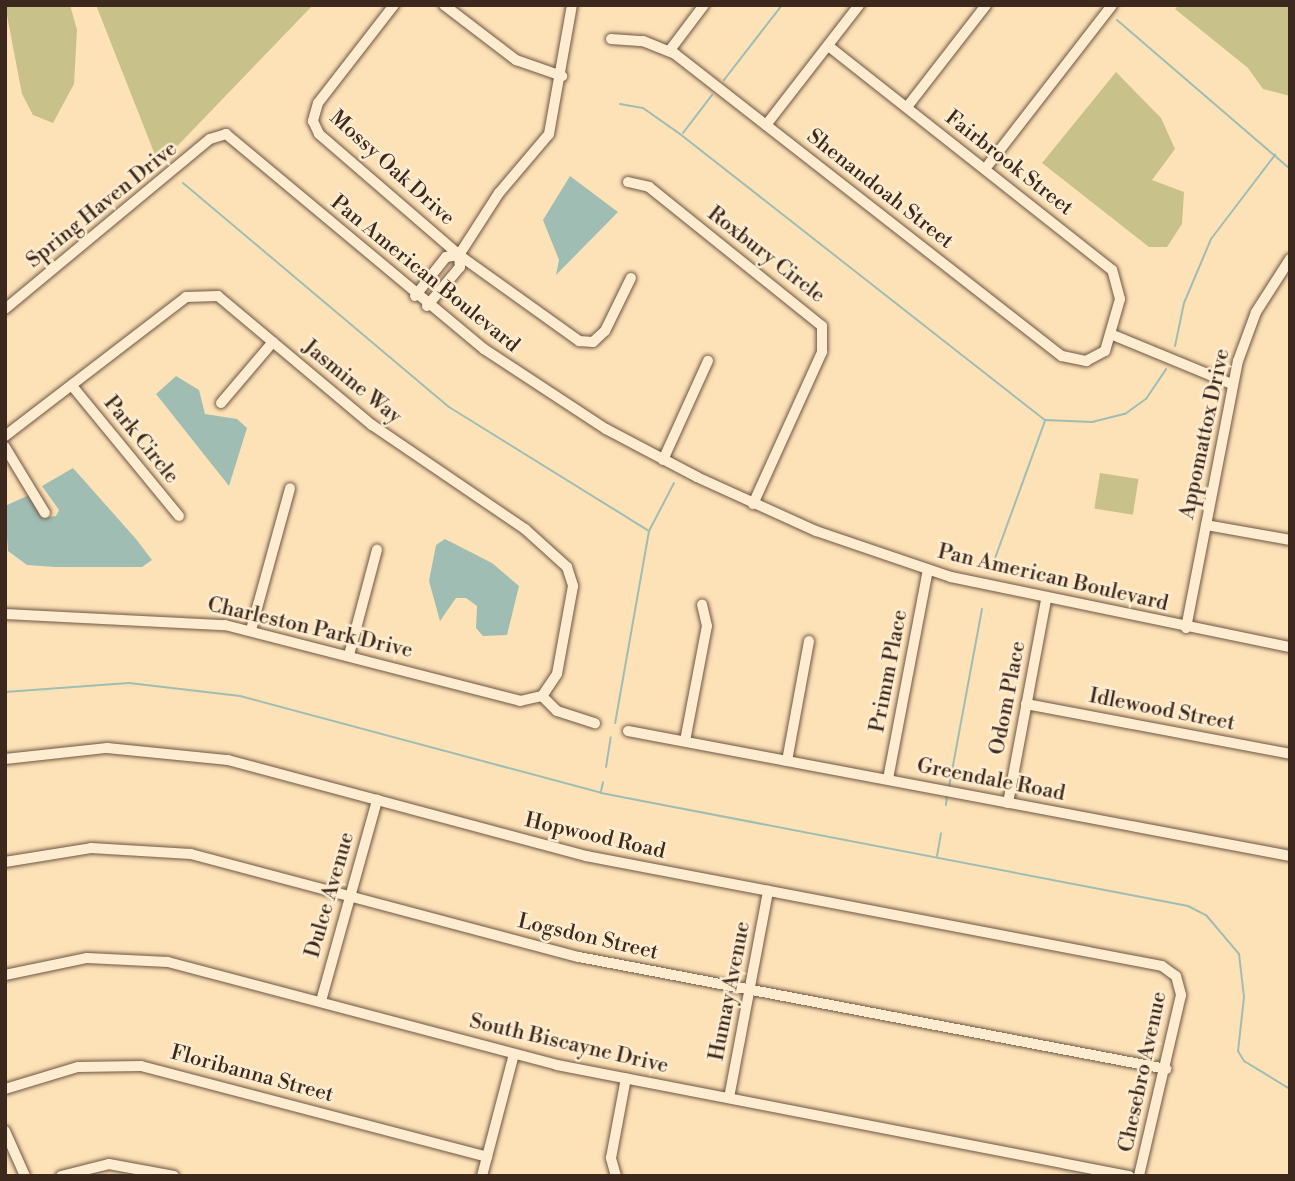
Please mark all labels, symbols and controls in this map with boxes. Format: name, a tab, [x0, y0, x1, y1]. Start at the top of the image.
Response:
street label: Mossy Oak Drive	[324, 105, 460, 231]
street label: Fairbrook Street	[940, 105, 1078, 221]
street label: Shenandoah Street	[802, 124, 958, 254]
street label: Spring Haven Drive	[22, 136, 182, 274]
street label: Pan American Boulevard	[325, 190, 525, 358]
street label: Roxbury Circle	[702, 201, 830, 309]
street label: Jasmine Way	[297, 334, 407, 430]
street label: Appomattox Drive	[1175, 346, 1235, 522]
street label: Park Circle	[98, 391, 184, 489]
street label: Pan American Boulevard	[935, 539, 1171, 617]
street label: Charleston Park Drive	[205, 592, 415, 664]
street label: Primm Place	[865, 608, 913, 734]
street label: Odom Place	[985, 639, 1031, 757]
street label: Idlewood Street	[1087, 684, 1237, 736]
street label: Greendale Road	[915, 753, 1067, 807]
street label: Hopwood Road	[522, 808, 668, 864]
street label: Dulce Avenue	[300, 829, 360, 961]
street label: Logsdon Street	[515, 909, 661, 965]
street label: Humay Avenue	[704, 919, 756, 1063]
street label: Chesebro Avenue	[1114, 989, 1172, 1155]
street label: South Biscayne Drive	[467, 1009, 671, 1079]
street label: Floribanna Street	[168, 1040, 336, 1108]

